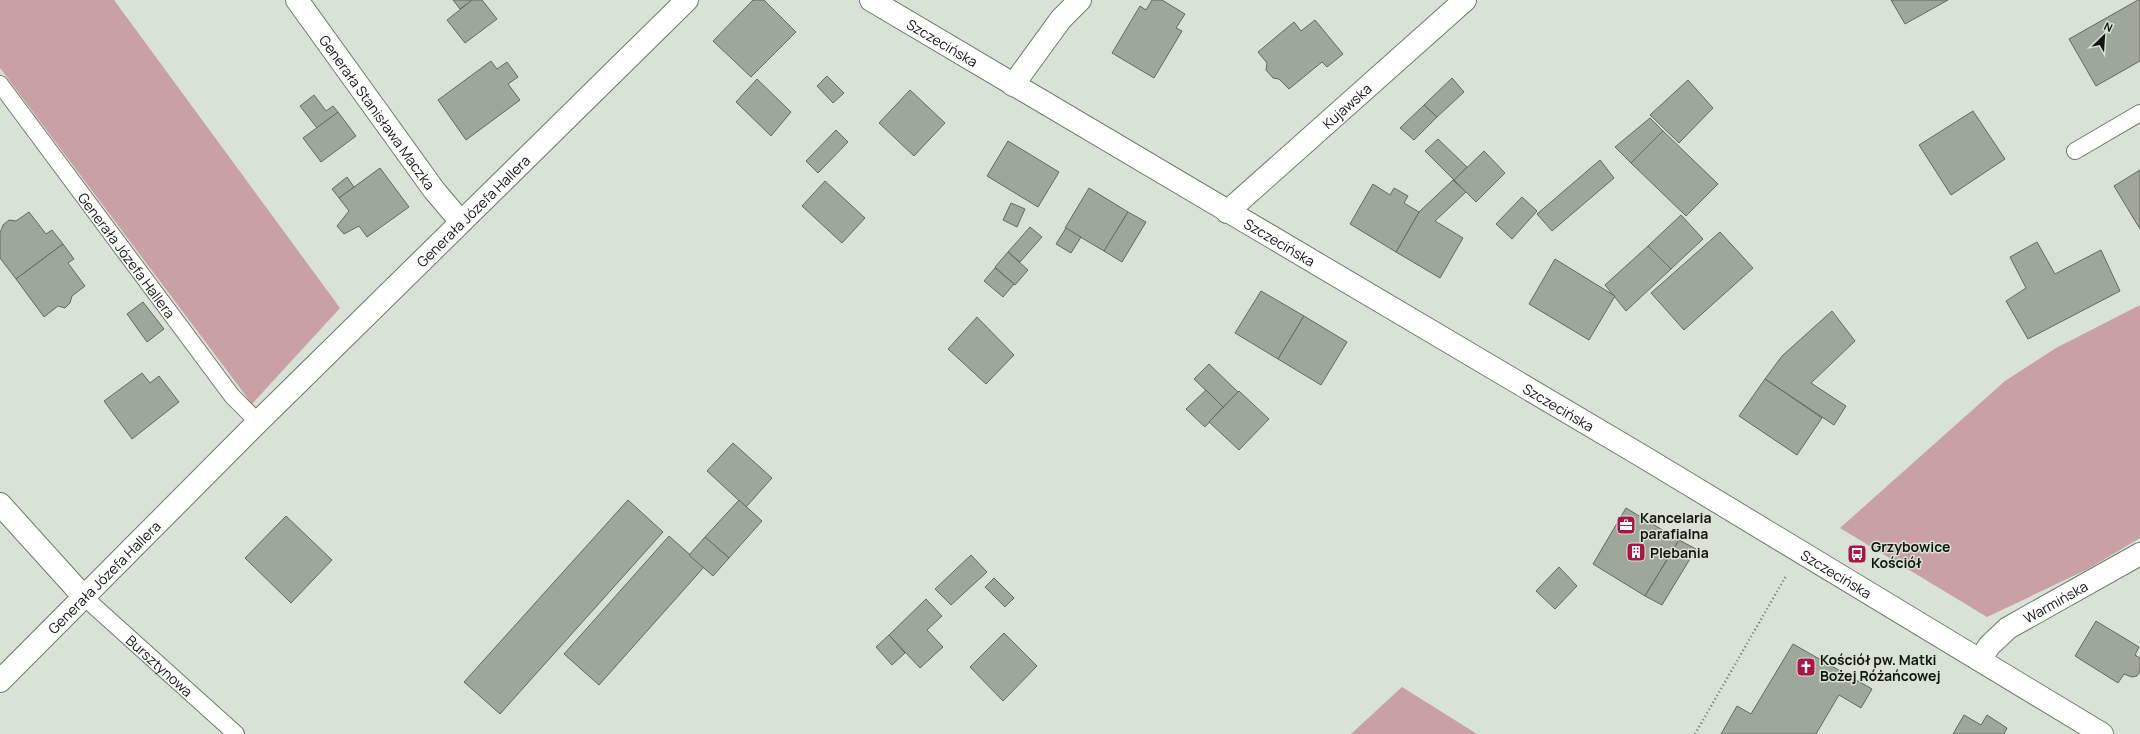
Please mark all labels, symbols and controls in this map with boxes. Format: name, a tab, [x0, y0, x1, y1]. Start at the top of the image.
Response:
street label: Szczecińska	[903, 14, 982, 71]
north arrow	[2084, 16, 2124, 56]
text: N	[2102, 18, 2115, 35]
street label: Generała Stanisława Maczka	[316, 31, 440, 193]
street label: Kujawska	[1318, 79, 1375, 133]
street label: Generała Józefa Hallera	[412, 151, 534, 271]
street label: Generała Józefa Hallera	[74, 188, 180, 322]
street label: Szczecińska	[1241, 213, 1319, 270]
street label: Szczecińska	[1520, 378, 1598, 435]
place label: Kancelaria parafialna	[1640, 508, 1712, 543]
office icon: Kancelaria parafialna	[1615, 514, 1637, 536]
street label: Generała Józefa Hallera	[43, 516, 164, 637]
place label: Grzybowice Kościół	[1871, 537, 1950, 572]
building icon: Plebania	[1625, 541, 1647, 563]
place label: Plebania	[1650, 543, 1709, 562]
bus stop icon: Grzybowice Kościół	[1846, 543, 1868, 565]
street label: Szczecińska	[1798, 545, 1875, 602]
street label: Warmińska	[2020, 576, 2091, 627]
street label: Bursztynowa	[122, 630, 197, 700]
place label: Kościół pw. Matki Bożej Różańcowej	[1820, 650, 1941, 685]
church icon: Kościół pw. Matki Bożej Różańcowej	[1795, 656, 1817, 678]

